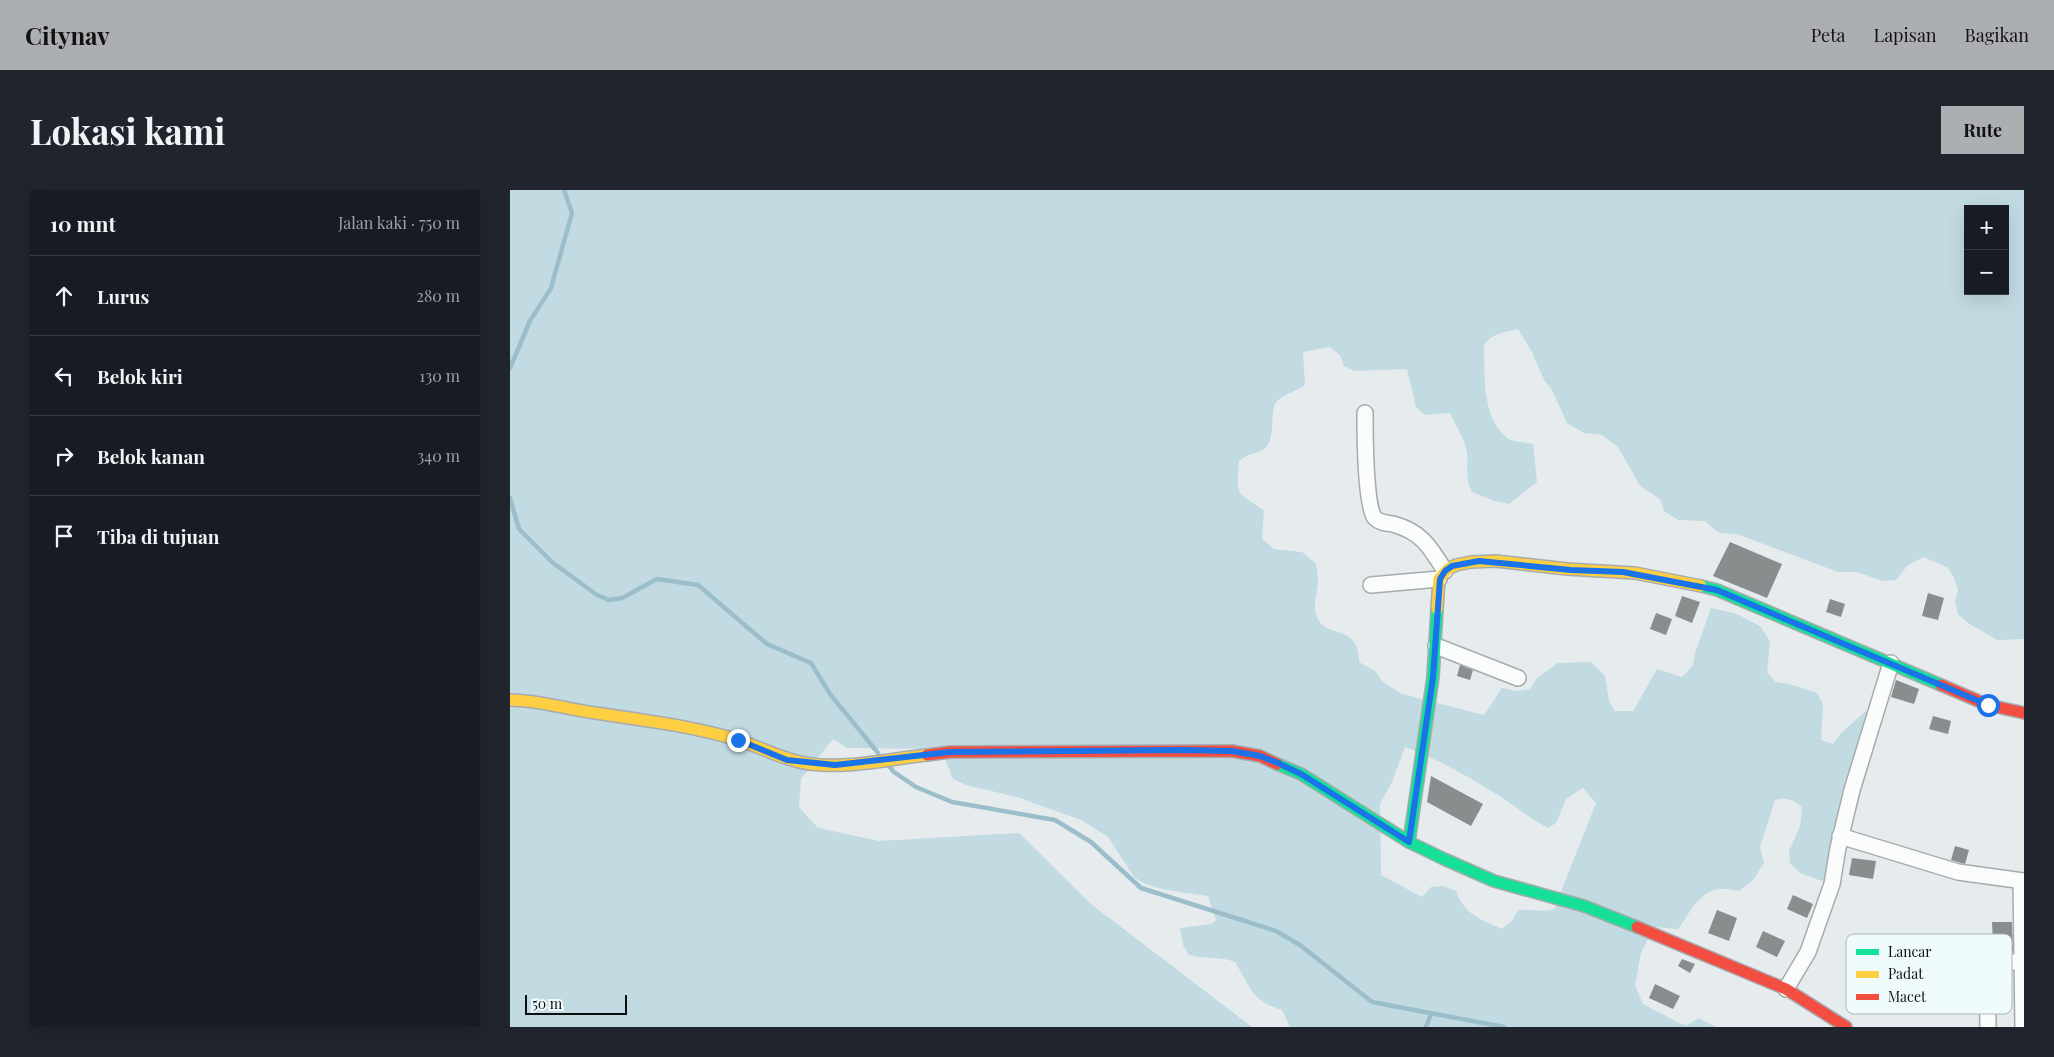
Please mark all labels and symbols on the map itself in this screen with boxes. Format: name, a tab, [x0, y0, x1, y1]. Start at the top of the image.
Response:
route start	[1977, 694, 2000, 717]
route end	[727, 729, 750, 752]
legend	[1846, 934, 2012, 1014]
text: Lancar	[1888, 942, 1932, 961]
text: Padat	[1888, 964, 1924, 983]
text: Macet	[1888, 987, 1927, 1006]
scale bar	[525, 992, 628, 1015]

